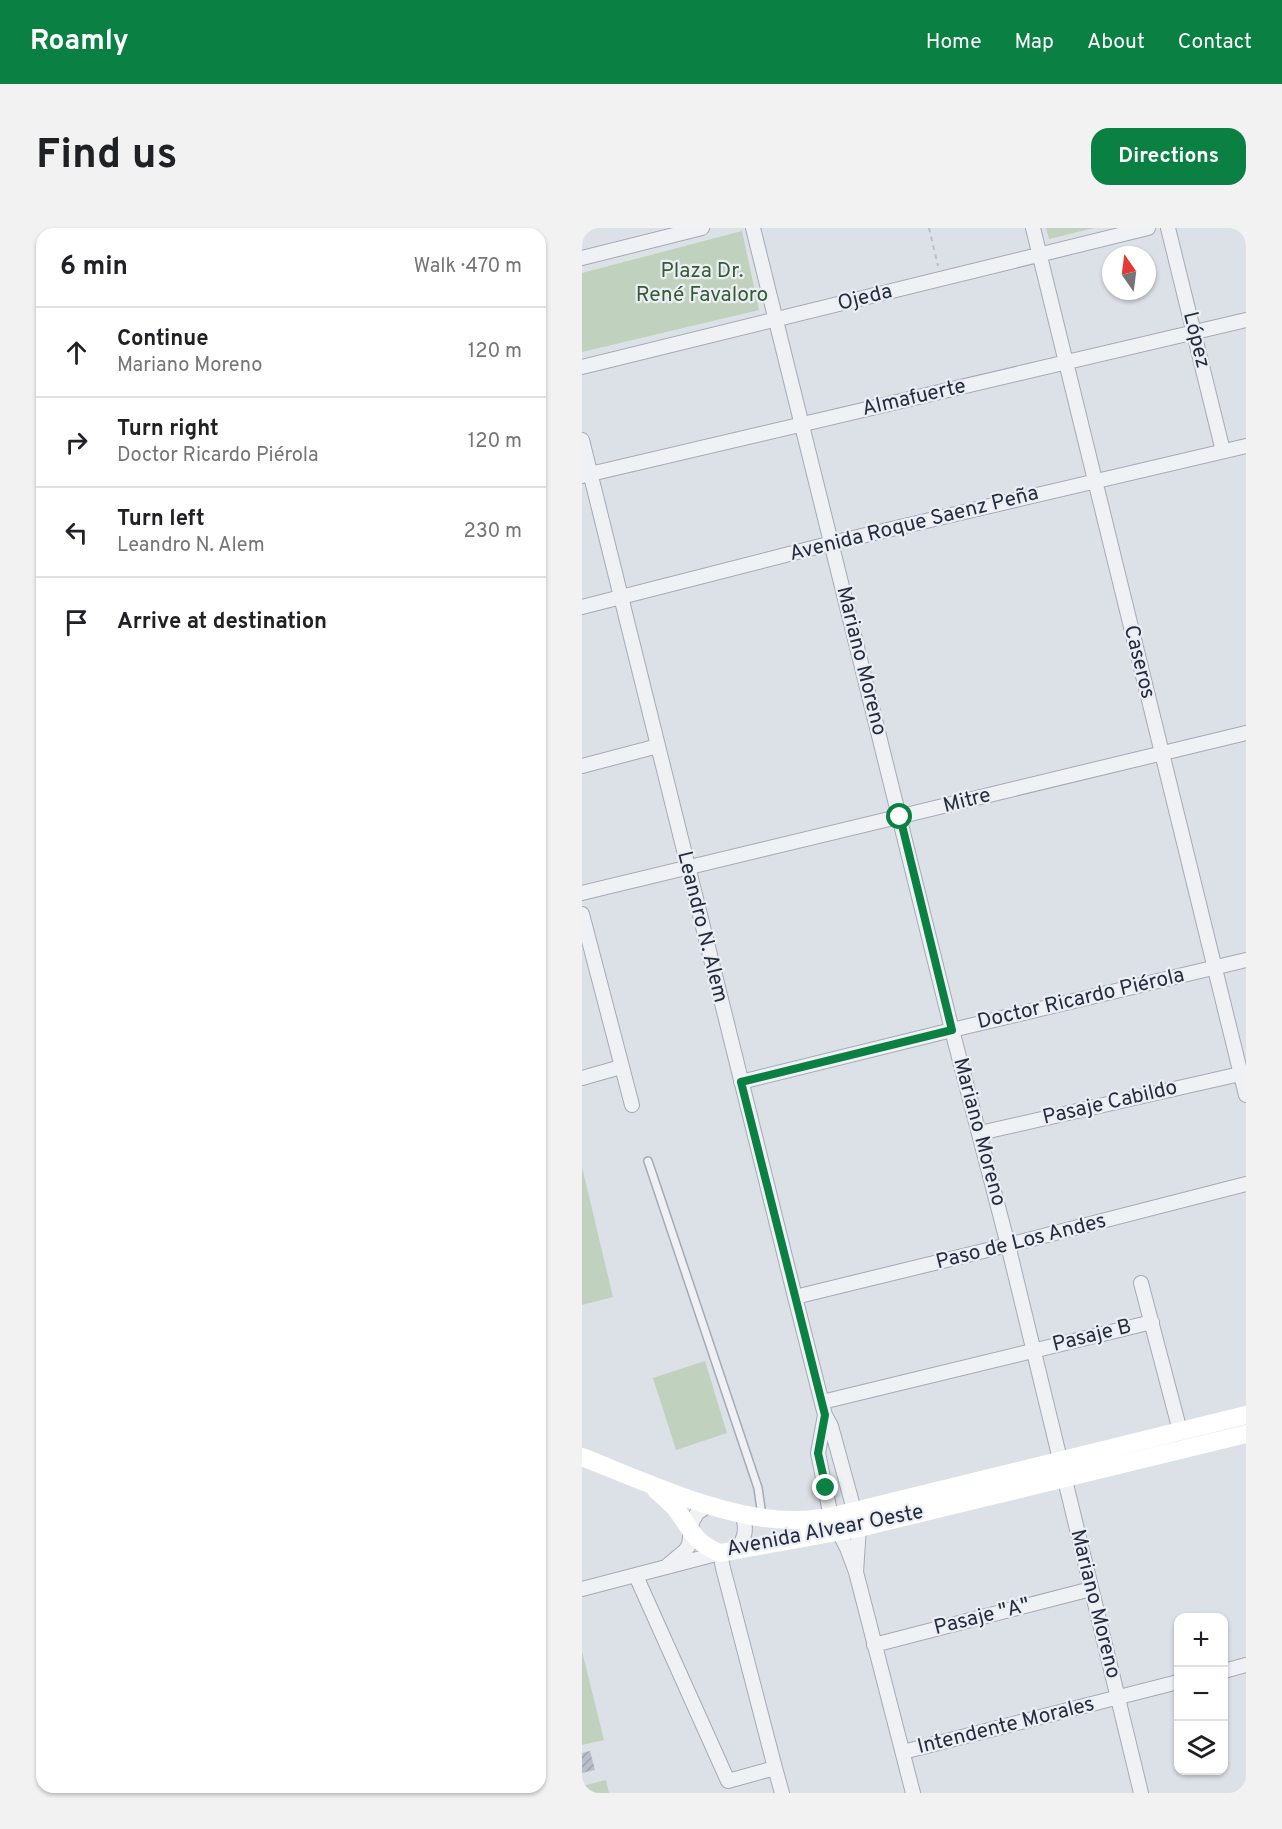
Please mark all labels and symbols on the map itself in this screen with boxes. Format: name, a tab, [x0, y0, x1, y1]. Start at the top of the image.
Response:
north arrow	[1102, 246, 1156, 300]
park label: Plaza Dr. René Favaloro	[636, 258, 768, 309]
street label: Ojeda	[835, 278, 895, 318]
street label: López	[1176, 309, 1216, 371]
street label: Almafuerte	[859, 373, 969, 423]
street label: Avenida Roque Saenz Peña	[787, 480, 1041, 568]
street label: Mariano Moreno	[829, 584, 893, 738]
street label: Caseros	[1117, 622, 1161, 702]
street label: Mitre	[940, 782, 994, 820]
route start	[886, 803, 912, 829]
street label: Leandro N. Alem	[670, 848, 734, 1006]
street label: Doctor Ricardo Piérola	[975, 962, 1187, 1036]
street label: Mariano Moreno	[946, 1055, 1012, 1209]
street label: Pasaje Cabildo	[1040, 1074, 1180, 1132]
street label: Paso de Los Andes	[933, 1208, 1109, 1276]
street label: Pasaje B	[1050, 1313, 1134, 1359]
route end	[812, 1474, 838, 1500]
street label: Avenida Alvear Oeste	[724, 1499, 926, 1563]
street label: Mariano Moreno	[1063, 1527, 1127, 1681]
street label: Pasaje "A"	[931, 1592, 1033, 1642]
street label: Intendente Morales	[915, 1691, 1097, 1761]

